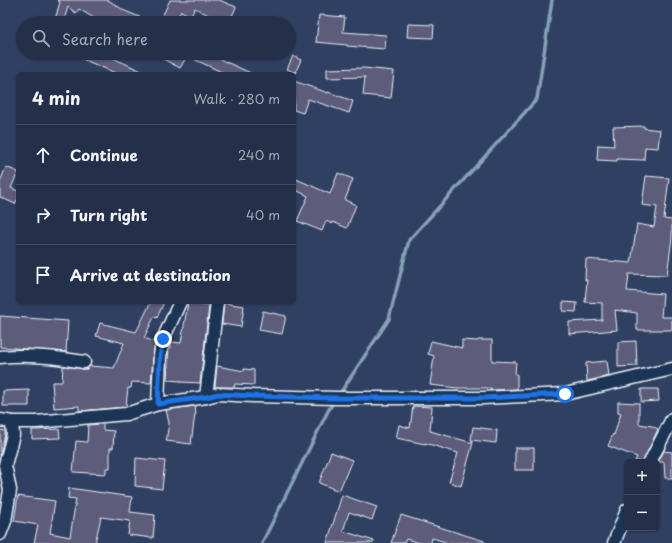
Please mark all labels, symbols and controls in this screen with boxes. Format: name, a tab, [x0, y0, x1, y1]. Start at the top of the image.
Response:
search box	[16, 16, 296, 60]
icon: search	[30, 27, 52, 49]
text: Search here	[62, 27, 148, 50]
text: 4 min	[32, 85, 80, 111]
text: Walk · 280 m	[193, 89, 280, 108]
text: Continue	[70, 143, 138, 166]
icon: ahead	[32, 144, 54, 166]
text: 240 m	[238, 145, 280, 164]
text: Turn right	[70, 203, 147, 226]
icon: right	[32, 204, 54, 226]
text: 40 m	[246, 205, 280, 224]
text: Arrive at destination	[70, 263, 231, 286]
icon: arrive	[32, 264, 54, 286]
route end	[154, 330, 172, 348]
route start	[556, 385, 574, 403]
map controls	[624, 459, 660, 531]
button: +	[624, 459, 660, 495]
button: −	[624, 495, 660, 531]

